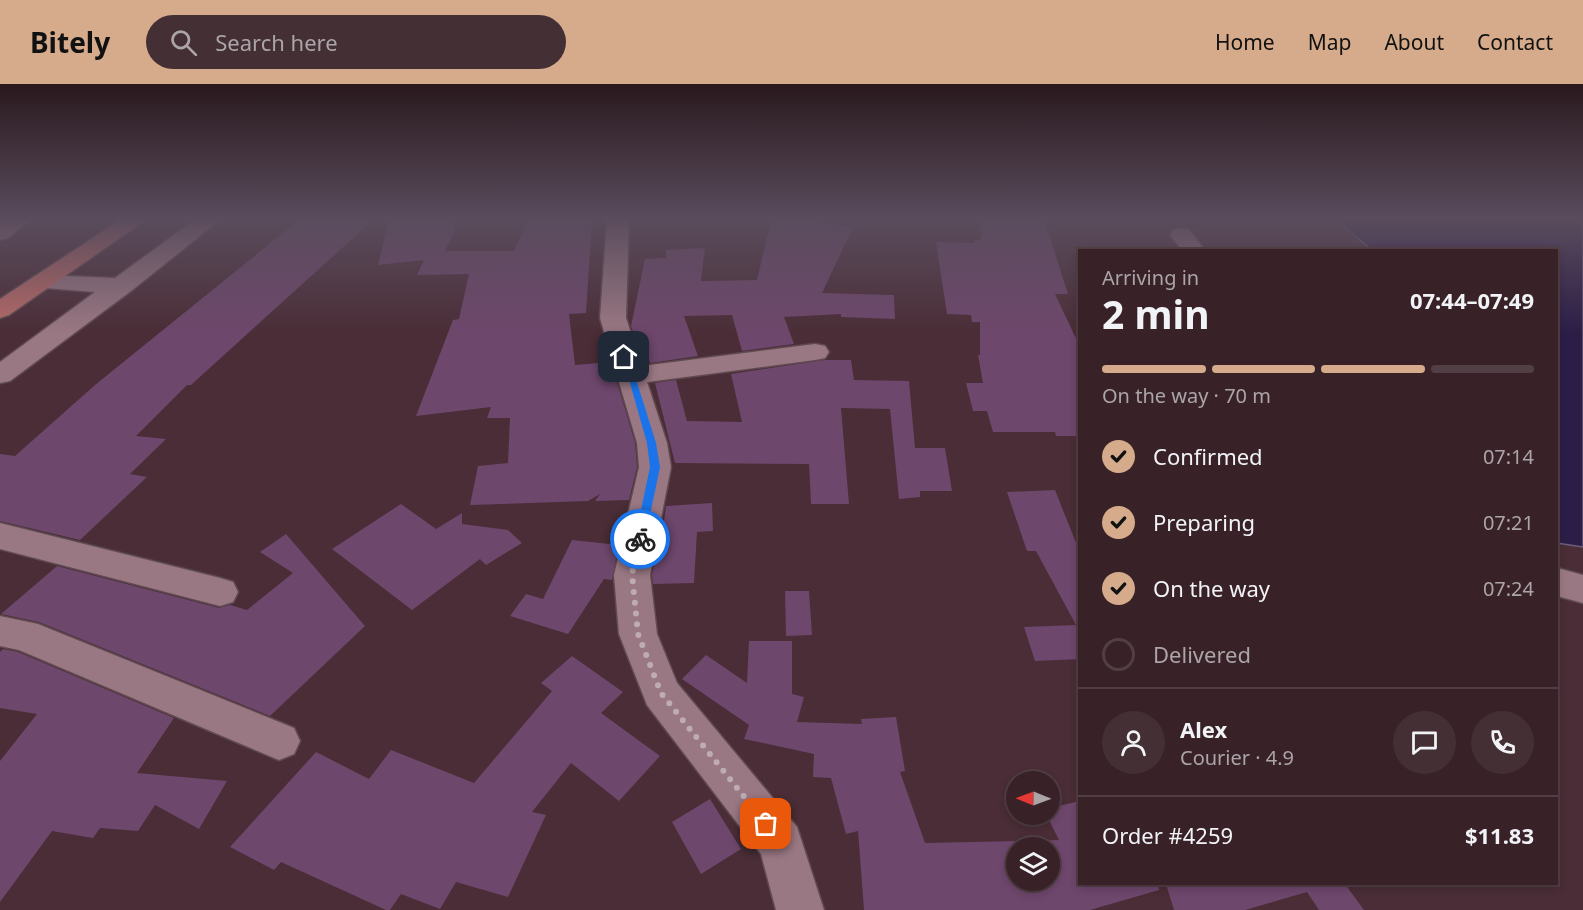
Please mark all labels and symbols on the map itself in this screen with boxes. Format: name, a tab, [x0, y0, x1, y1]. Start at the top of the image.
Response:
pin	[598, 331, 649, 382]
courier	[610, 509, 670, 569]
north arrow	[1006, 771, 1060, 825]
pin	[740, 798, 791, 849]

